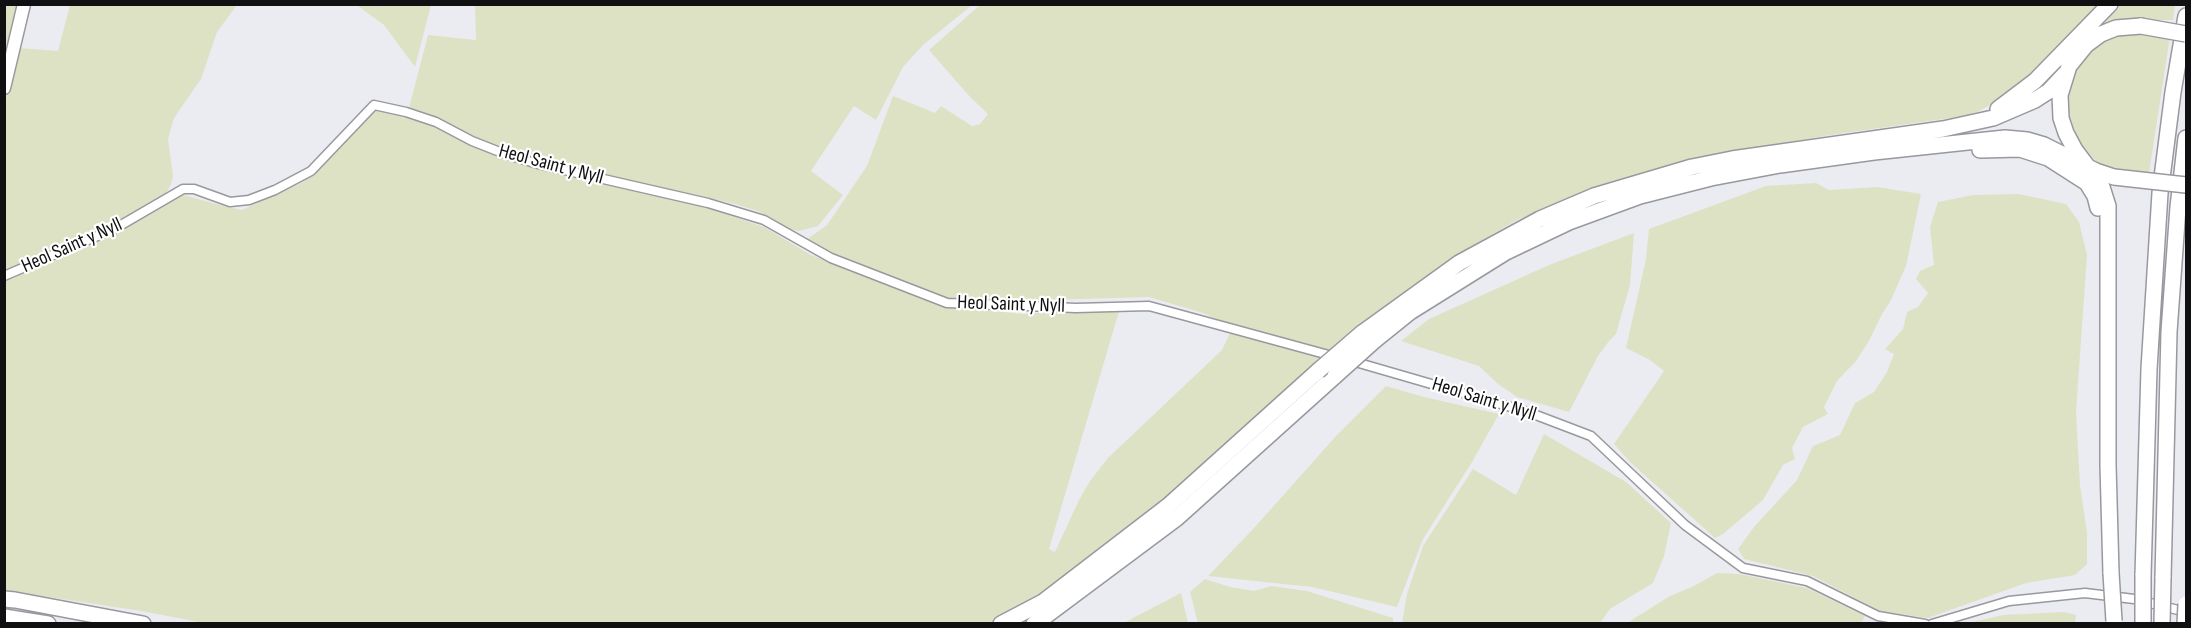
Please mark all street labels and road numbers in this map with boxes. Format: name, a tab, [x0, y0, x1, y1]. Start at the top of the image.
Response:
street label: Heol Saint y Nyll	[496, 139, 606, 191]
street label: Heol Saint y Nyll	[18, 213, 126, 279]
street label: Heol Saint y Nyll	[957, 291, 1065, 319]
street label: Heol Saint y Nyll	[1429, 373, 1539, 427]

